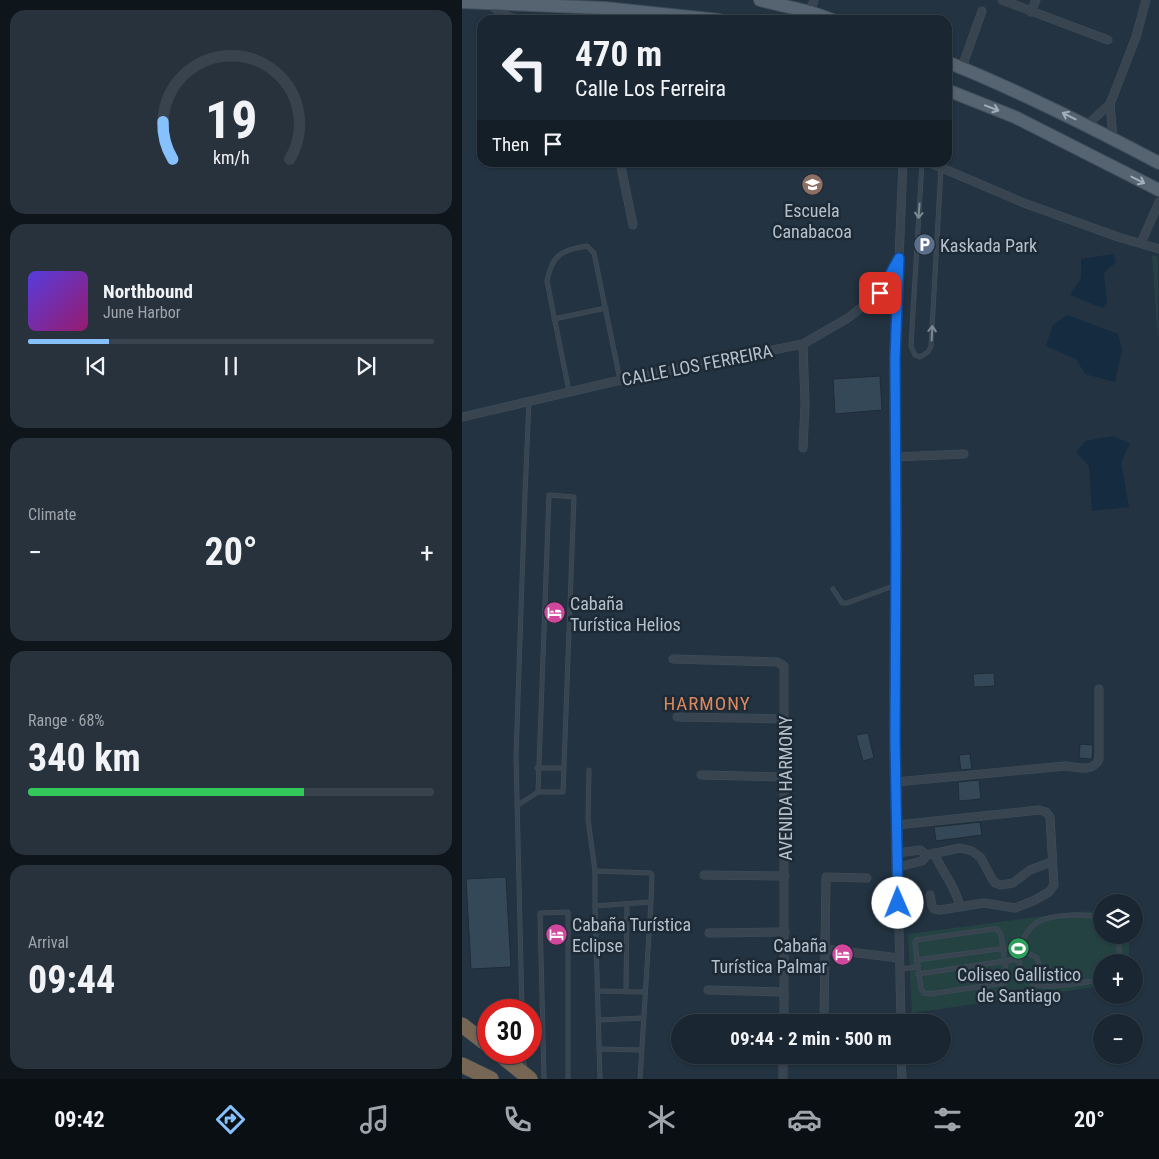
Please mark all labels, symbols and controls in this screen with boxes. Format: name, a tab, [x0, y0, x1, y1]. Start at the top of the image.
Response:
text: 470 m	[575, 34, 662, 75]
icon: left	[492, 35, 557, 100]
text: Calle Los Ferreira	[575, 76, 726, 101]
text: 19	[205, 90, 257, 151]
one-way arrow	[984, 104, 1000, 113]
one-way arrow	[1062, 111, 1077, 120]
icon: arrive	[539, 130, 567, 158]
text: Then	[492, 133, 529, 156]
text: km/h	[213, 147, 249, 168]
school or university icon: Escuela Canabacoa	[800, 173, 824, 197]
one-way arrow	[1130, 176, 1145, 185]
place label: Escuela Canabacoa	[772, 200, 852, 242]
one-way arrow	[915, 203, 924, 219]
parking icon: Kaskada Park	[912, 233, 936, 257]
place label: Kaskada Park	[940, 235, 1037, 256]
pin	[859, 272, 901, 314]
icon: arrive	[866, 279, 894, 307]
text: Northbound	[103, 280, 193, 303]
text: June Harbor	[103, 303, 181, 322]
one-way arrow	[927, 325, 936, 341]
street label: CALLE LOS FERREIRA	[620, 340, 775, 390]
icon: previous	[82, 352, 110, 380]
icon: pause	[217, 352, 245, 380]
icon: next	[352, 352, 380, 380]
text: Climate	[28, 505, 76, 524]
text: 20°	[204, 530, 258, 574]
text: −	[28, 536, 42, 569]
text: +	[420, 536, 434, 569]
place label: Cabaña Turística Helios	[570, 593, 681, 635]
hotel icon: Cabaña Turística Helios	[542, 601, 566, 625]
district label: HARMONY	[663, 692, 751, 715]
text: Range · 68%	[28, 711, 104, 730]
street label: AVENIDA HARMONY	[775, 715, 796, 860]
text: 340 km	[28, 736, 141, 780]
position arrow	[871, 876, 923, 928]
map controls	[1093, 894, 1143, 1064]
button: layers	[1093, 894, 1143, 944]
place label: Cabaña Turística Eclipse	[572, 914, 691, 956]
hotel icon: Cabaña Turística Eclipse	[544, 922, 568, 946]
text: Arrival	[28, 933, 69, 952]
place label: Cabaña Turística Palmar	[711, 935, 828, 977]
sports icon: Coliseo Gallístico de Santiago	[1007, 937, 1031, 961]
hotel icon: Cabaña Turística Palmar	[831, 943, 855, 967]
button: +	[1093, 954, 1143, 1004]
text: 09:44	[28, 958, 115, 1002]
place label: Coliseo Gallístico de Santiago	[957, 964, 1081, 1006]
speed limit sign: 30	[477, 999, 542, 1064]
button: −	[1093, 1014, 1143, 1064]
text: 09:44 · 2 min · 500 m	[730, 1027, 892, 1050]
icon: directions	[213, 1102, 248, 1137]
icon: music	[357, 1102, 392, 1137]
icon: phone	[500, 1102, 535, 1137]
icon: climate	[644, 1102, 679, 1137]
icon: car	[787, 1102, 822, 1137]
icon: filters	[930, 1102, 965, 1137]
text: 09:42	[54, 1107, 105, 1132]
text: 20°	[1074, 1107, 1105, 1132]

